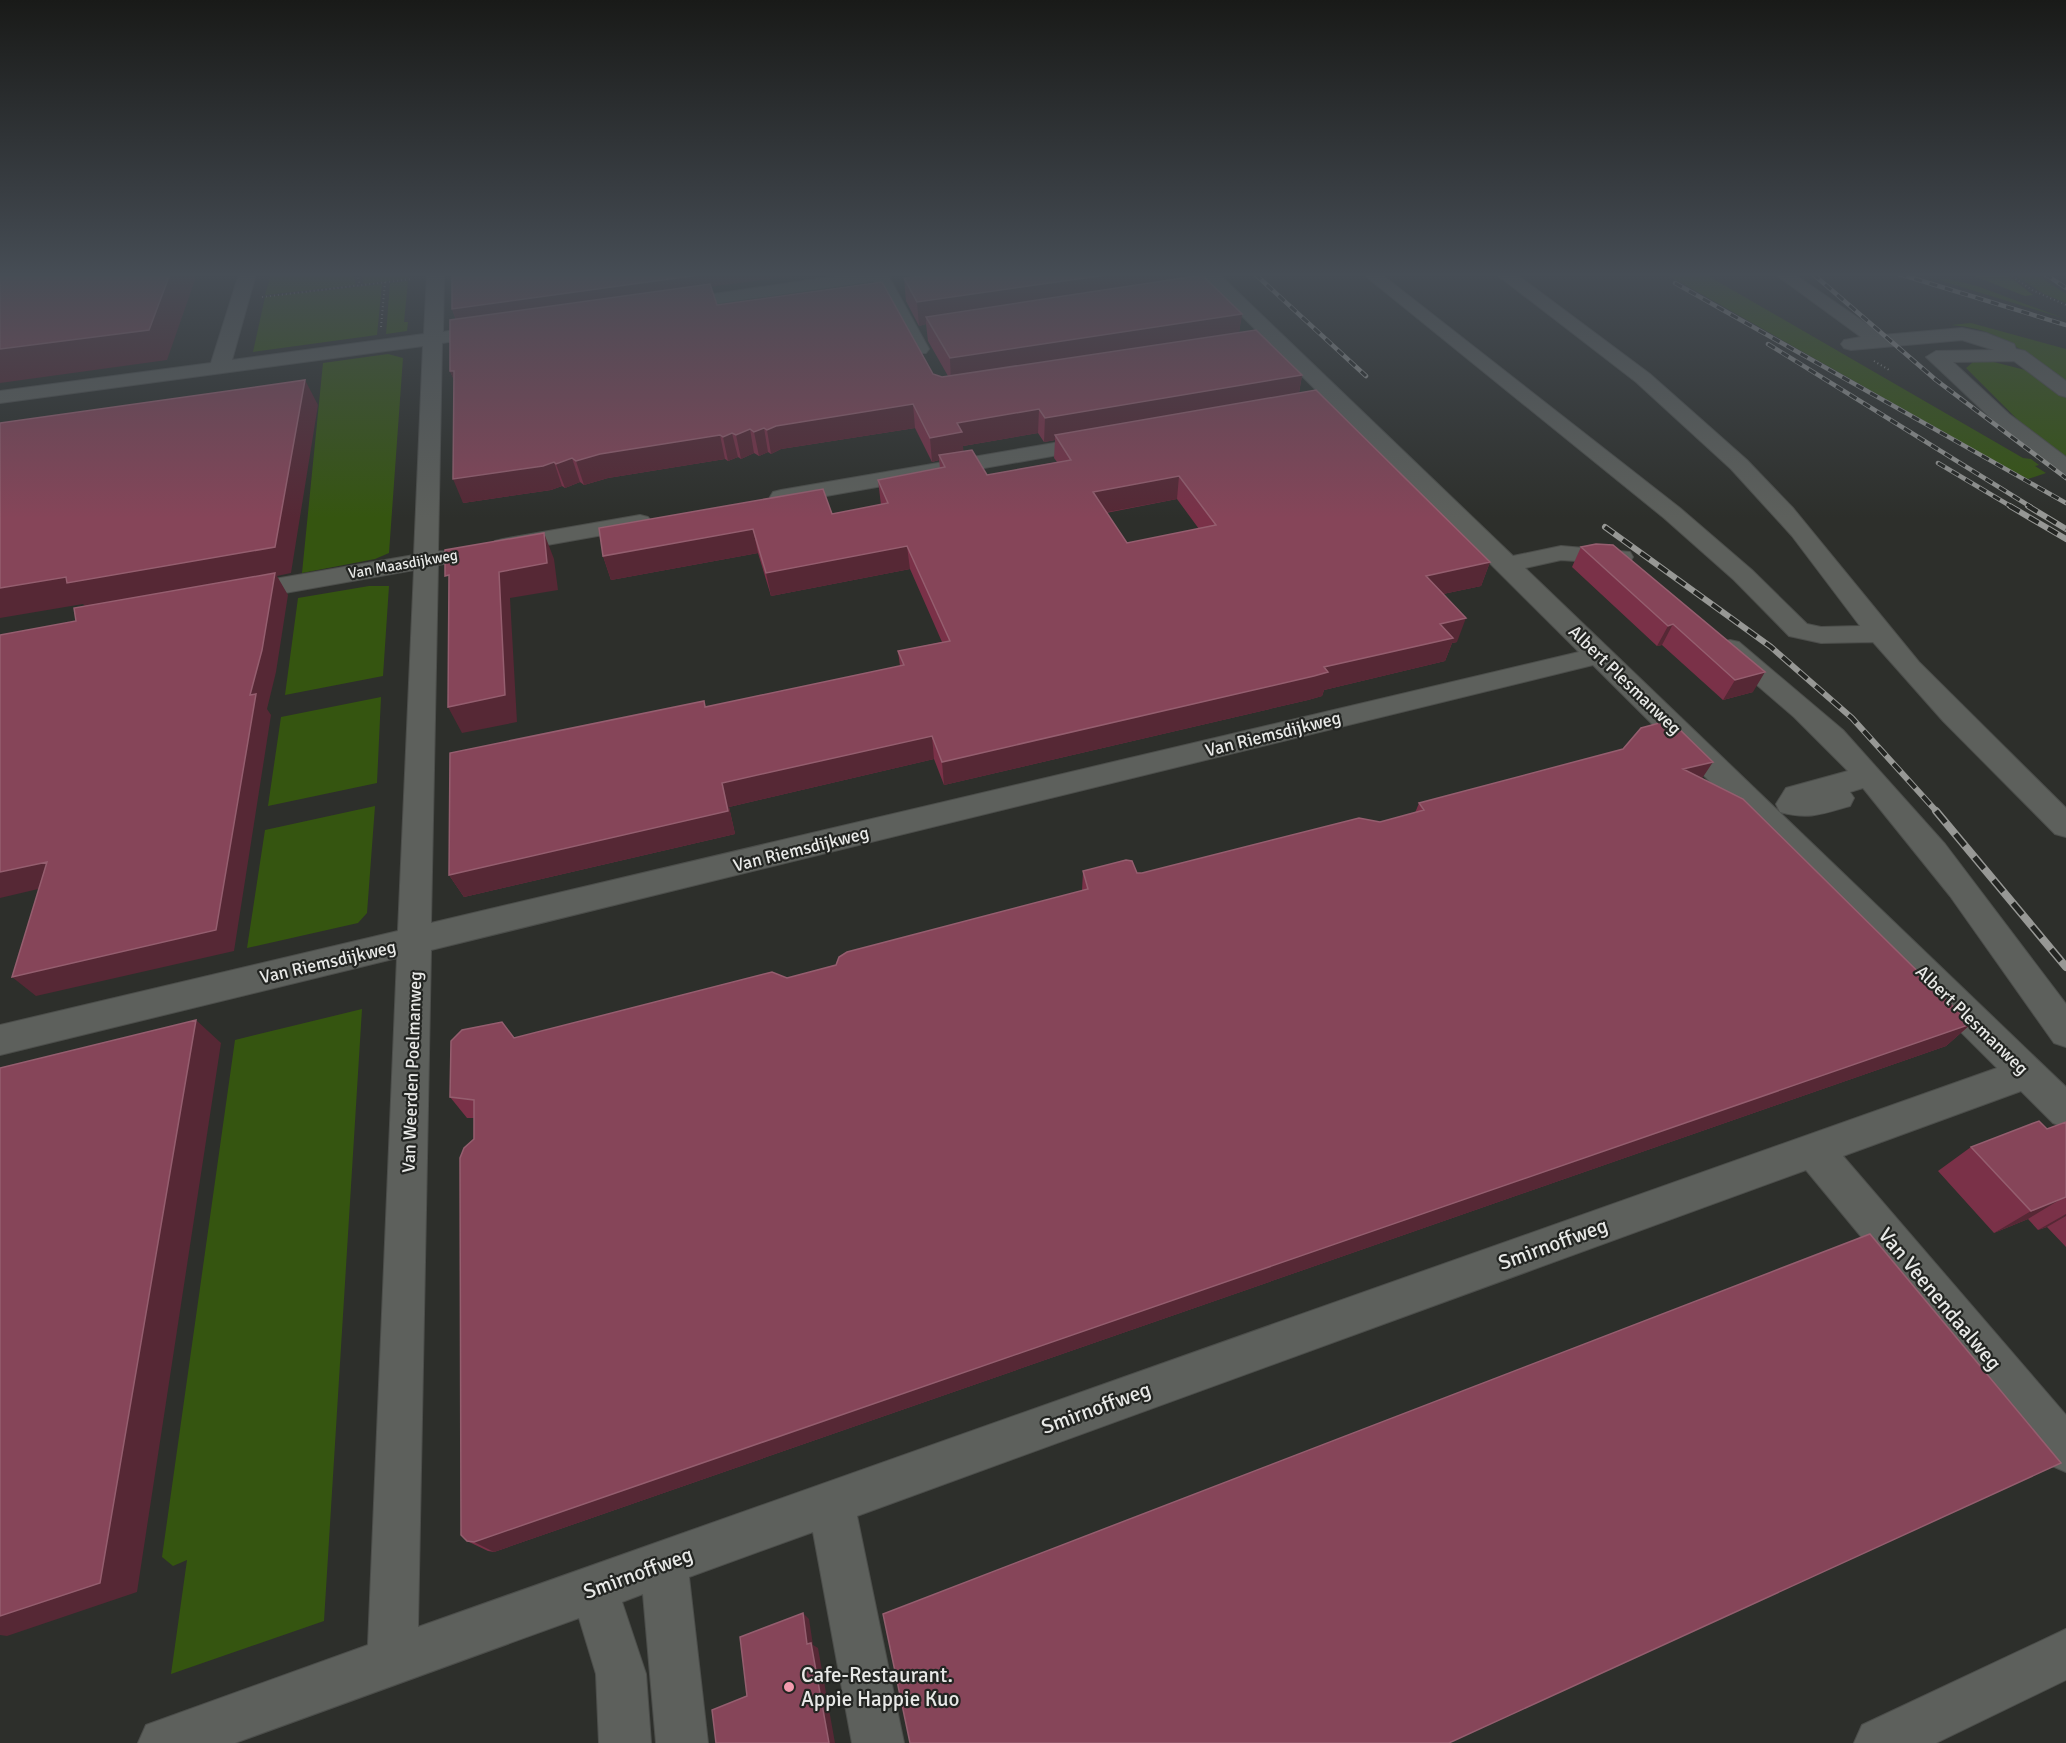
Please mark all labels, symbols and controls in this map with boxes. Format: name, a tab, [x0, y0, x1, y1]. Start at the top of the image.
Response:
street label: Van Maasdijkweg	[347, 546, 459, 582]
street label: Albert Plesmanweg	[1564, 621, 1686, 739]
street label: Van Riemsdijkweg	[1203, 706, 1343, 762]
street label: Van Riemsdijkweg	[731, 821, 871, 877]
street label: Van Riemsdijkweg	[258, 936, 398, 988]
street label: Albert Plesmanweg	[1911, 961, 2033, 1079]
street label: Van Weerden Poelmanweg	[397, 971, 427, 1173]
street label: Smirnoffweg	[1495, 1212, 1611, 1276]
street label: Van Veenendaalweg	[1873, 1222, 2007, 1376]
street label: Smirnoffweg	[1038, 1376, 1154, 1440]
street label: Smirnoffweg	[580, 1541, 696, 1605]
place label: Cafe-Restaurant. Appie Happie Kuo	[801, 1662, 959, 1712]
marker: Cafe-Restaurant. Appie Happie Kuo	[782, 1680, 796, 1694]

